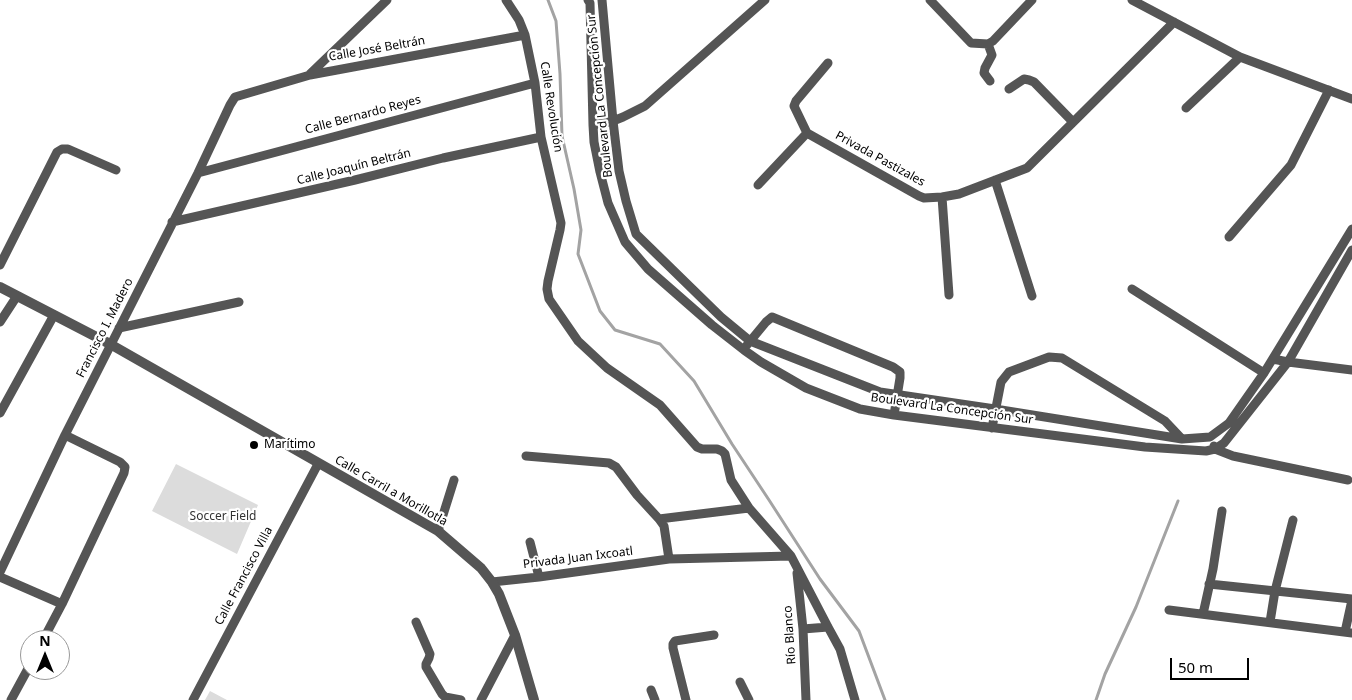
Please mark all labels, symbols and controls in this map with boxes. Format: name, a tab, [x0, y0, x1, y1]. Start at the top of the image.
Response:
street label: Boulevard La Concepción Sur	[584, 14, 616, 178]
street label: Calle José Beltrán	[328, 33, 426, 65]
street label: Calle Revolución	[537, 61, 565, 153]
street label: Calle Bernardo Reyes	[304, 93, 422, 137]
street label: Privada Pastizales	[833, 128, 927, 190]
street label: Calle Joaquín Beltrán	[296, 146, 412, 188]
street label: Francisco I. Madero	[74, 276, 136, 380]
street label: Boulevard La Concepción Sur	[870, 390, 1034, 428]
place label: Marítimo	[264, 438, 316, 452]
marker: Marítimo	[248, 439, 260, 451]
street label: Calle Carril a Morillotla	[332, 453, 450, 529]
park label: Soccer Field	[190, 510, 256, 524]
street label: Calle Francisco Villa	[212, 524, 276, 628]
street label: Privada Juan Ixcoatl	[522, 544, 634, 572]
street label: Río Blanco	[781, 605, 799, 665]
north arrow	[20, 630, 70, 680]
text: N	[39, 631, 51, 650]
scale bar	[1172, 648, 1251, 680]
text: 50 m	[1178, 657, 1213, 677]

